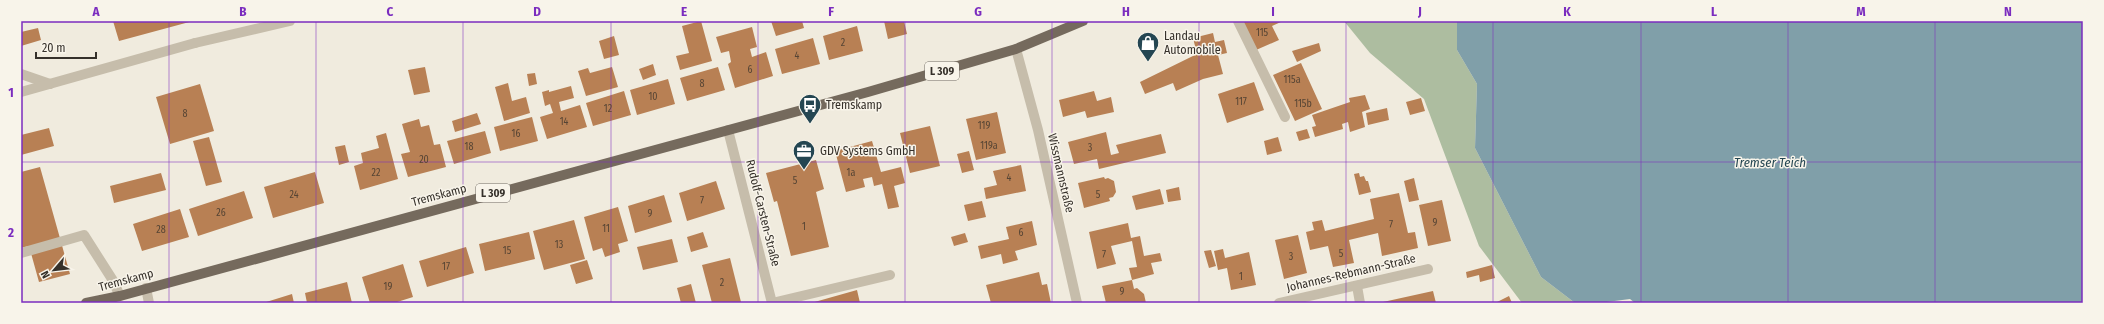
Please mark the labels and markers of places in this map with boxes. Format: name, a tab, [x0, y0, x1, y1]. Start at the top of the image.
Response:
place label: Landau Automobile	[1164, 29, 1221, 57]
shop icon: Landau Automobile	[1135, 30, 1161, 63]
bus stop icon: Tremskamp	[797, 92, 823, 125]
place label: Tremskamp	[826, 98, 882, 112]
office icon: GDV Systems GmbH	[791, 138, 817, 171]
place label: GDV Systems GmbH	[820, 144, 916, 158]

